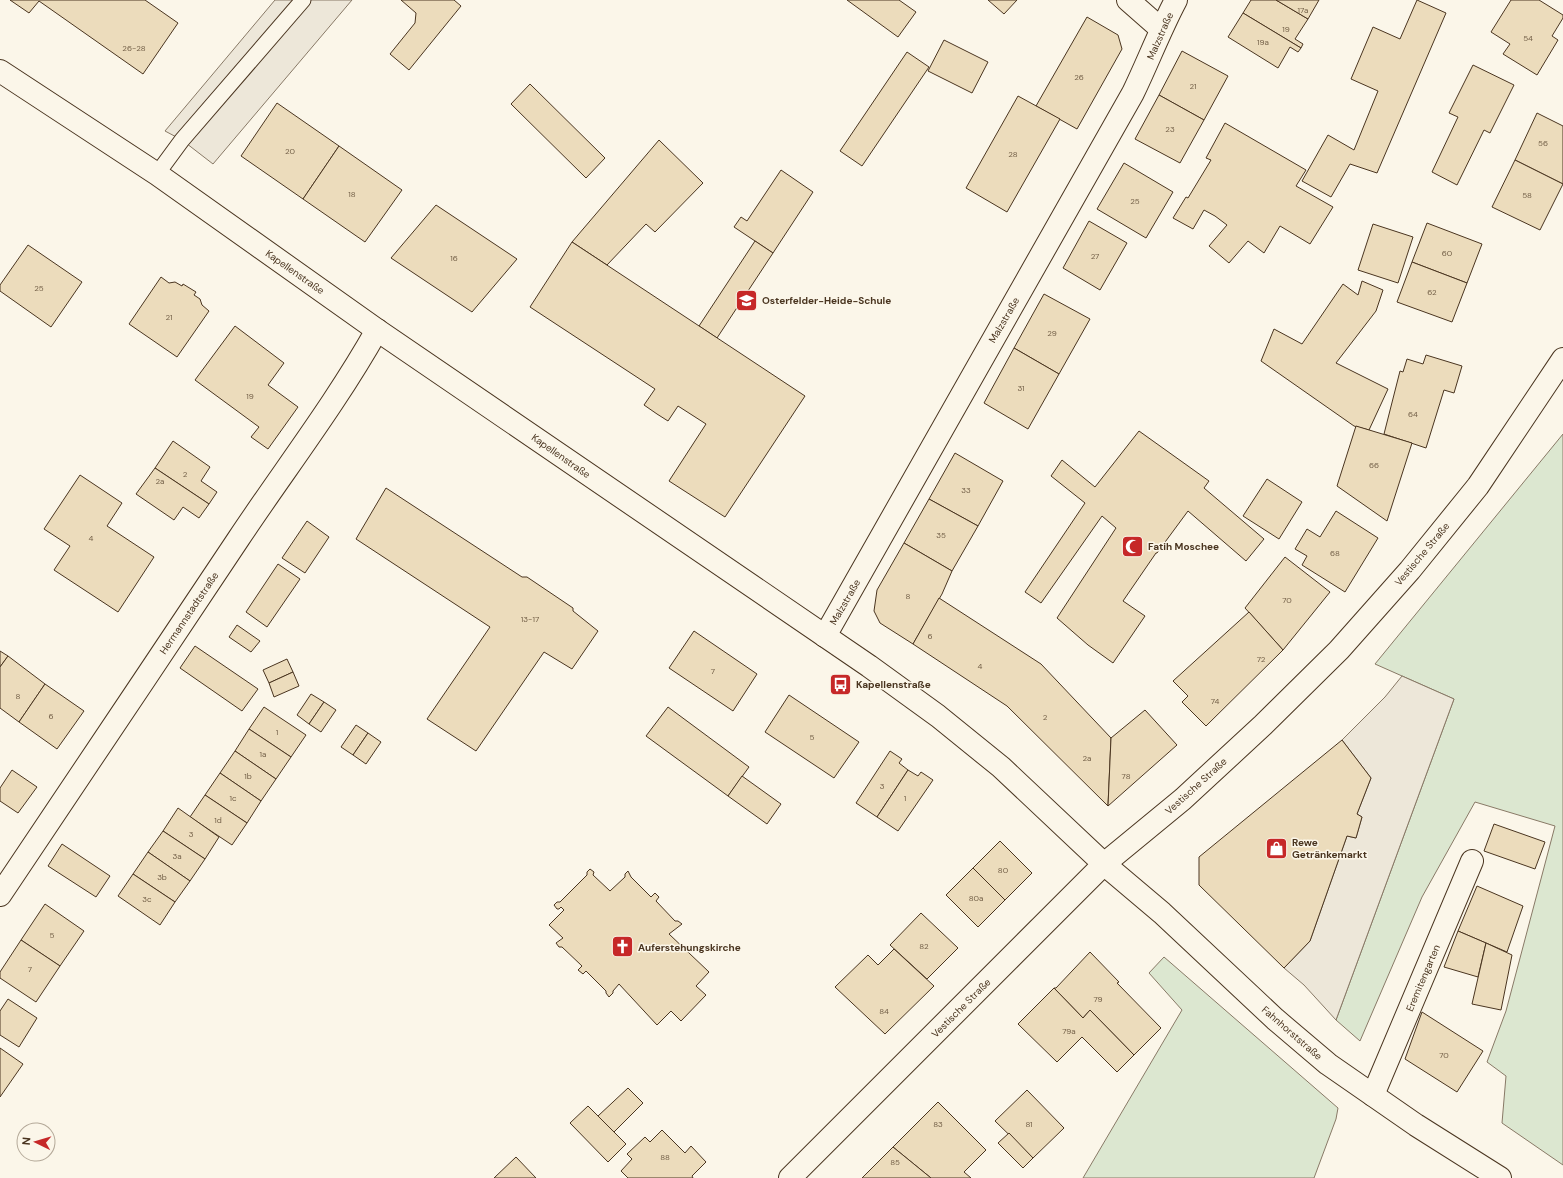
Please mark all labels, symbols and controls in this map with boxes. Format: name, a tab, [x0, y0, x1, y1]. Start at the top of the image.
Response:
house number: 17a	[1298, 5, 1308, 15]
street label: Malzstraße	[1144, 10, 1176, 62]
house number: 19	[1282, 24, 1290, 34]
house number: 54	[1523, 33, 1533, 43]
house number: 19a	[1257, 37, 1269, 47]
house number: 26-28	[122, 43, 146, 53]
house number: 26	[1074, 72, 1084, 82]
house number: 21	[1189, 81, 1197, 91]
house number: 23	[1165, 124, 1175, 134]
house number: 56	[1538, 138, 1548, 148]
house number: 20	[285, 146, 296, 156]
house number: 28	[1008, 149, 1018, 159]
house number: 18	[348, 189, 356, 199]
house number: 58	[1522, 190, 1532, 200]
house number: 25	[1130, 196, 1140, 206]
street label: Kapellenstraße	[263, 247, 327, 297]
house number: 60	[1442, 248, 1453, 258]
house number: 27	[1091, 251, 1099, 261]
house number: 16	[450, 253, 458, 263]
house number: 25	[34, 283, 44, 293]
school or university icon: Osterfelder-Heide-Schule	[733, 287, 759, 313]
house number: 62	[1427, 287, 1437, 297]
place label: Osterfelder-Heide-Schule	[762, 294, 891, 307]
street label: Malzstraße	[986, 295, 1022, 345]
house number: 21	[165, 312, 173, 322]
house number: 29	[1047, 328, 1057, 338]
house number: 31	[1017, 383, 1025, 393]
house number: 19	[246, 391, 254, 401]
house number: 64	[1408, 409, 1418, 419]
street label: Kapellenstraße	[529, 431, 593, 481]
house number: 66	[1369, 460, 1379, 470]
house number: 2	[183, 469, 188, 479]
house number: 2a	[156, 476, 164, 486]
house number: 33	[961, 485, 971, 495]
street label: Vestische Straße	[1392, 519, 1452, 588]
house number: 35	[936, 530, 946, 540]
house number: 4	[89, 533, 94, 543]
mosque icon: Fatih Moschee	[1120, 533, 1146, 559]
place label: Fatih Moschee	[1148, 540, 1219, 553]
house number: 68	[1330, 548, 1340, 558]
street label: Hermannstadtstraße	[157, 569, 222, 657]
street label: Malzstraße	[827, 577, 863, 627]
house number: 8	[906, 591, 911, 601]
house number: 70	[1282, 595, 1292, 605]
house number: 13-17	[521, 614, 539, 624]
house number: 6	[927, 631, 933, 641]
house number: 72	[1257, 654, 1266, 664]
house number: 4	[978, 661, 983, 671]
house number: 7	[711, 666, 715, 676]
bus stop icon: Kapellenstraße	[827, 671, 853, 697]
place label: Kapellenstraße	[856, 678, 931, 691]
house number: 8	[16, 691, 21, 701]
house number: 74	[1211, 696, 1219, 706]
house number: 6	[48, 711, 54, 721]
house number: 2	[1043, 712, 1048, 722]
house number: 1	[276, 727, 278, 737]
house number: 5	[810, 732, 815, 742]
house number: 1a	[260, 749, 266, 759]
house number: 2a	[1083, 753, 1091, 763]
street label: Vestische Straße	[1162, 755, 1230, 817]
house number: 1b	[244, 771, 252, 781]
house number: 78	[1122, 771, 1131, 781]
house number: 3	[880, 781, 885, 791]
house number: 1c	[229, 793, 237, 803]
house number: 1	[904, 793, 906, 803]
house number: 1d	[214, 815, 222, 825]
house number: 3	[189, 829, 194, 839]
shop icon: Rewe Getränkemarkt	[1264, 835, 1290, 861]
place label: Rewe Getränkemarkt	[1292, 836, 1367, 861]
house number: 3a	[172, 851, 182, 861]
house number: 80	[998, 865, 1009, 875]
house number: 3b	[157, 872, 167, 882]
house number: 80a	[969, 893, 983, 903]
house number: 3c	[142, 894, 152, 904]
house number: 5	[50, 930, 55, 940]
church icon: Auferstehungskirche	[609, 934, 635, 960]
place label: Auferstehungskirche	[638, 941, 741, 954]
house number: 82	[919, 941, 929, 951]
street label: Eremitengarten	[1403, 942, 1443, 1013]
house number: 7	[28, 964, 32, 974]
street label: Vestische Straße	[929, 975, 994, 1040]
house number: 79	[1093, 994, 1103, 1004]
street label: Fahnhorststraße	[1259, 1003, 1325, 1063]
house number: 84	[879, 1006, 889, 1016]
house number: 79a	[1062, 1026, 1076, 1036]
house number: 70	[1439, 1050, 1449, 1060]
house number: 83	[933, 1119, 943, 1129]
house number: 81	[1025, 1119, 1033, 1129]
north arrow	[16, 1122, 56, 1162]
text: N	[19, 1137, 33, 1146]
house number: 88	[660, 1152, 670, 1162]
house number: 85	[890, 1157, 900, 1167]

